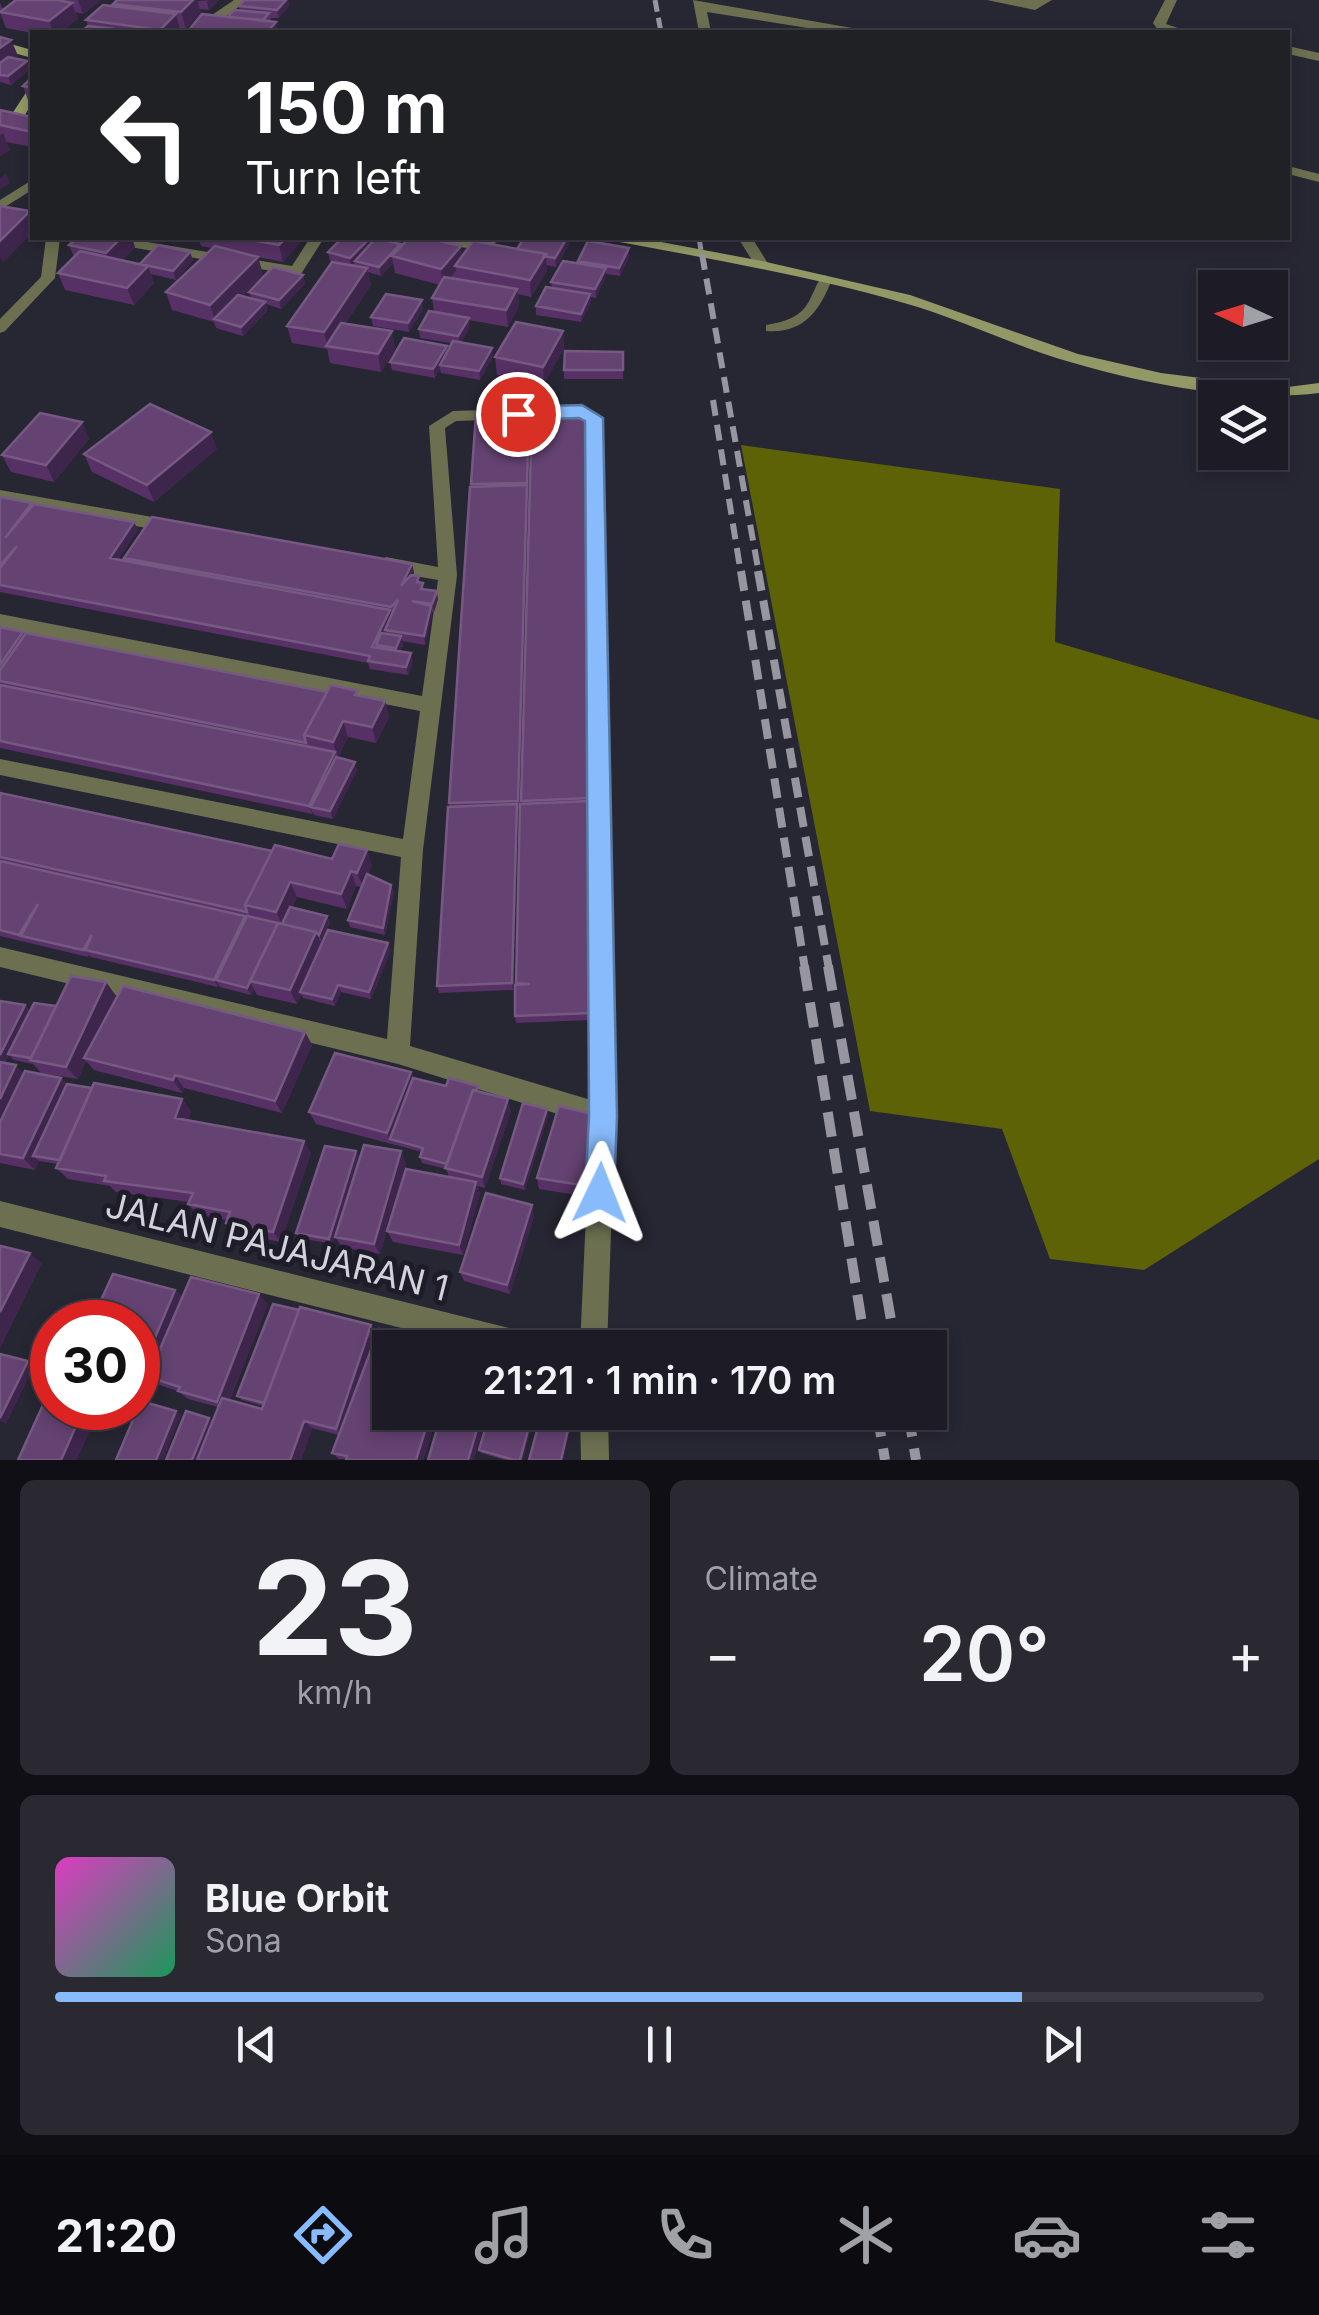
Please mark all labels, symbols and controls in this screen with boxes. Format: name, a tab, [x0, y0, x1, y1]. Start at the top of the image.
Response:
text: 150 m	[245, 65, 448, 150]
icon: left	[80, 70, 210, 200]
text: Turn left	[245, 150, 421, 205]
north arrow	[1198, 270, 1288, 360]
map controls	[1198, 270, 1288, 470]
pin	[476, 372, 561, 457]
button: layers	[1198, 380, 1288, 470]
icon: arrive	[491, 387, 546, 442]
position arrow	[548, 1141, 652, 1245]
street label: JALAN PAJAJARAN 1	[102, 1183, 453, 1309]
speed limit sign: 30	[30, 1300, 160, 1430]
text: 21:21 · 1 min · 170 m	[483, 1357, 836, 1403]
text: 23	[252, 1529, 418, 1686]
text: Climate	[705, 1559, 818, 1598]
text: 20°	[919, 1608, 1050, 1699]
text: −	[705, 1621, 741, 1687]
text: +	[1228, 1621, 1264, 1687]
text: km/h	[297, 1673, 373, 1712]
text: Blue Orbit	[205, 1875, 389, 1921]
text: Sona	[205, 1921, 282, 1960]
icon: previous	[229, 2017, 284, 2072]
icon: pause	[632, 2017, 687, 2072]
icon: next	[1035, 2017, 1090, 2072]
icon: directions	[288, 2200, 358, 2270]
icon: music	[469, 2200, 539, 2270]
icon: phone	[650, 2200, 720, 2270]
icon: climate	[831, 2200, 901, 2270]
icon: car	[1012, 2200, 1082, 2270]
icon: filters	[1193, 2200, 1263, 2270]
text: 21:20	[56, 2208, 177, 2263]

